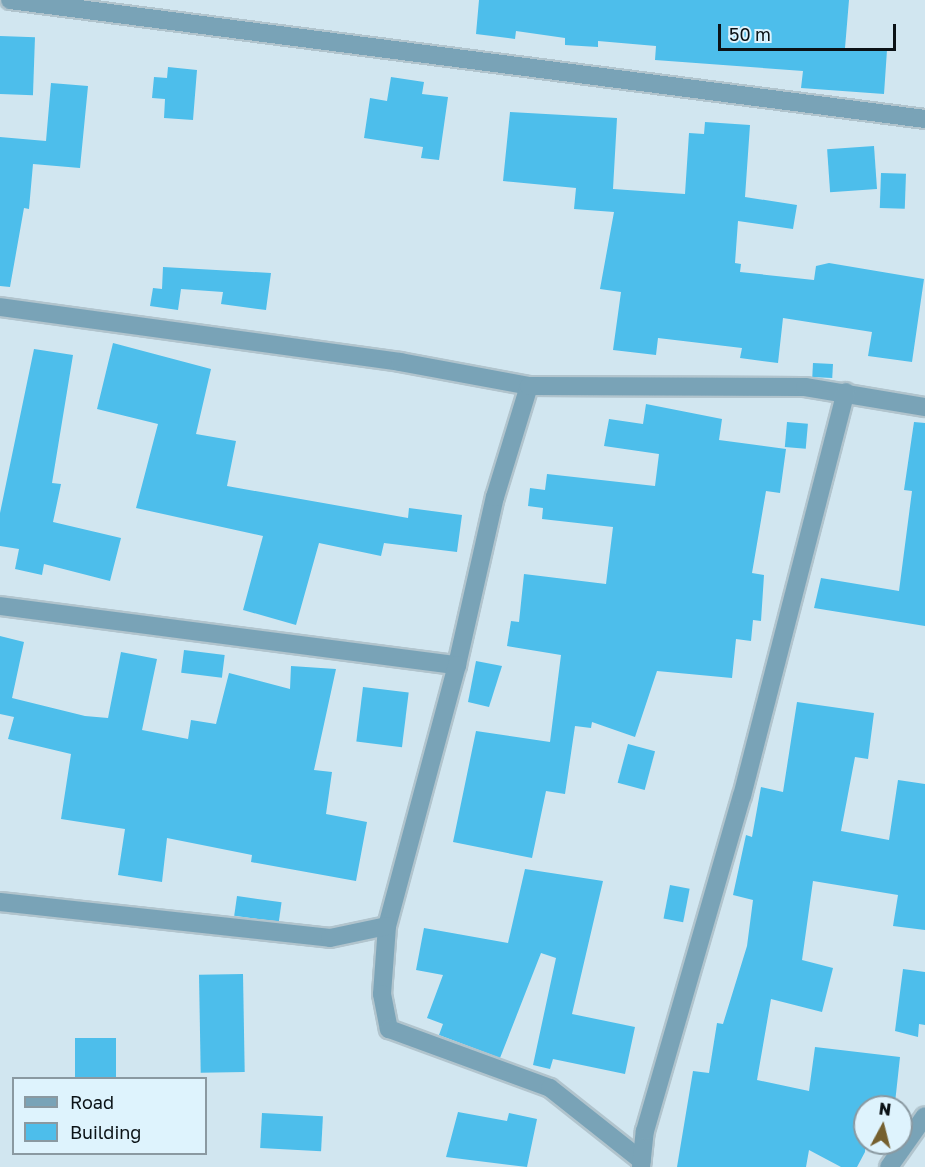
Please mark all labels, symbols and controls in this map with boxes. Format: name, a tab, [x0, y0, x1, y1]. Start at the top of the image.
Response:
scale bar	[721, 12, 900, 50]
text: 50 m	[729, 23, 771, 45]
legend	[12, 1077, 207, 1155]
text: Road	[70, 1091, 114, 1113]
north arrow	[853, 1095, 913, 1155]
text: N	[878, 1098, 892, 1120]
text: Building	[70, 1121, 141, 1143]

